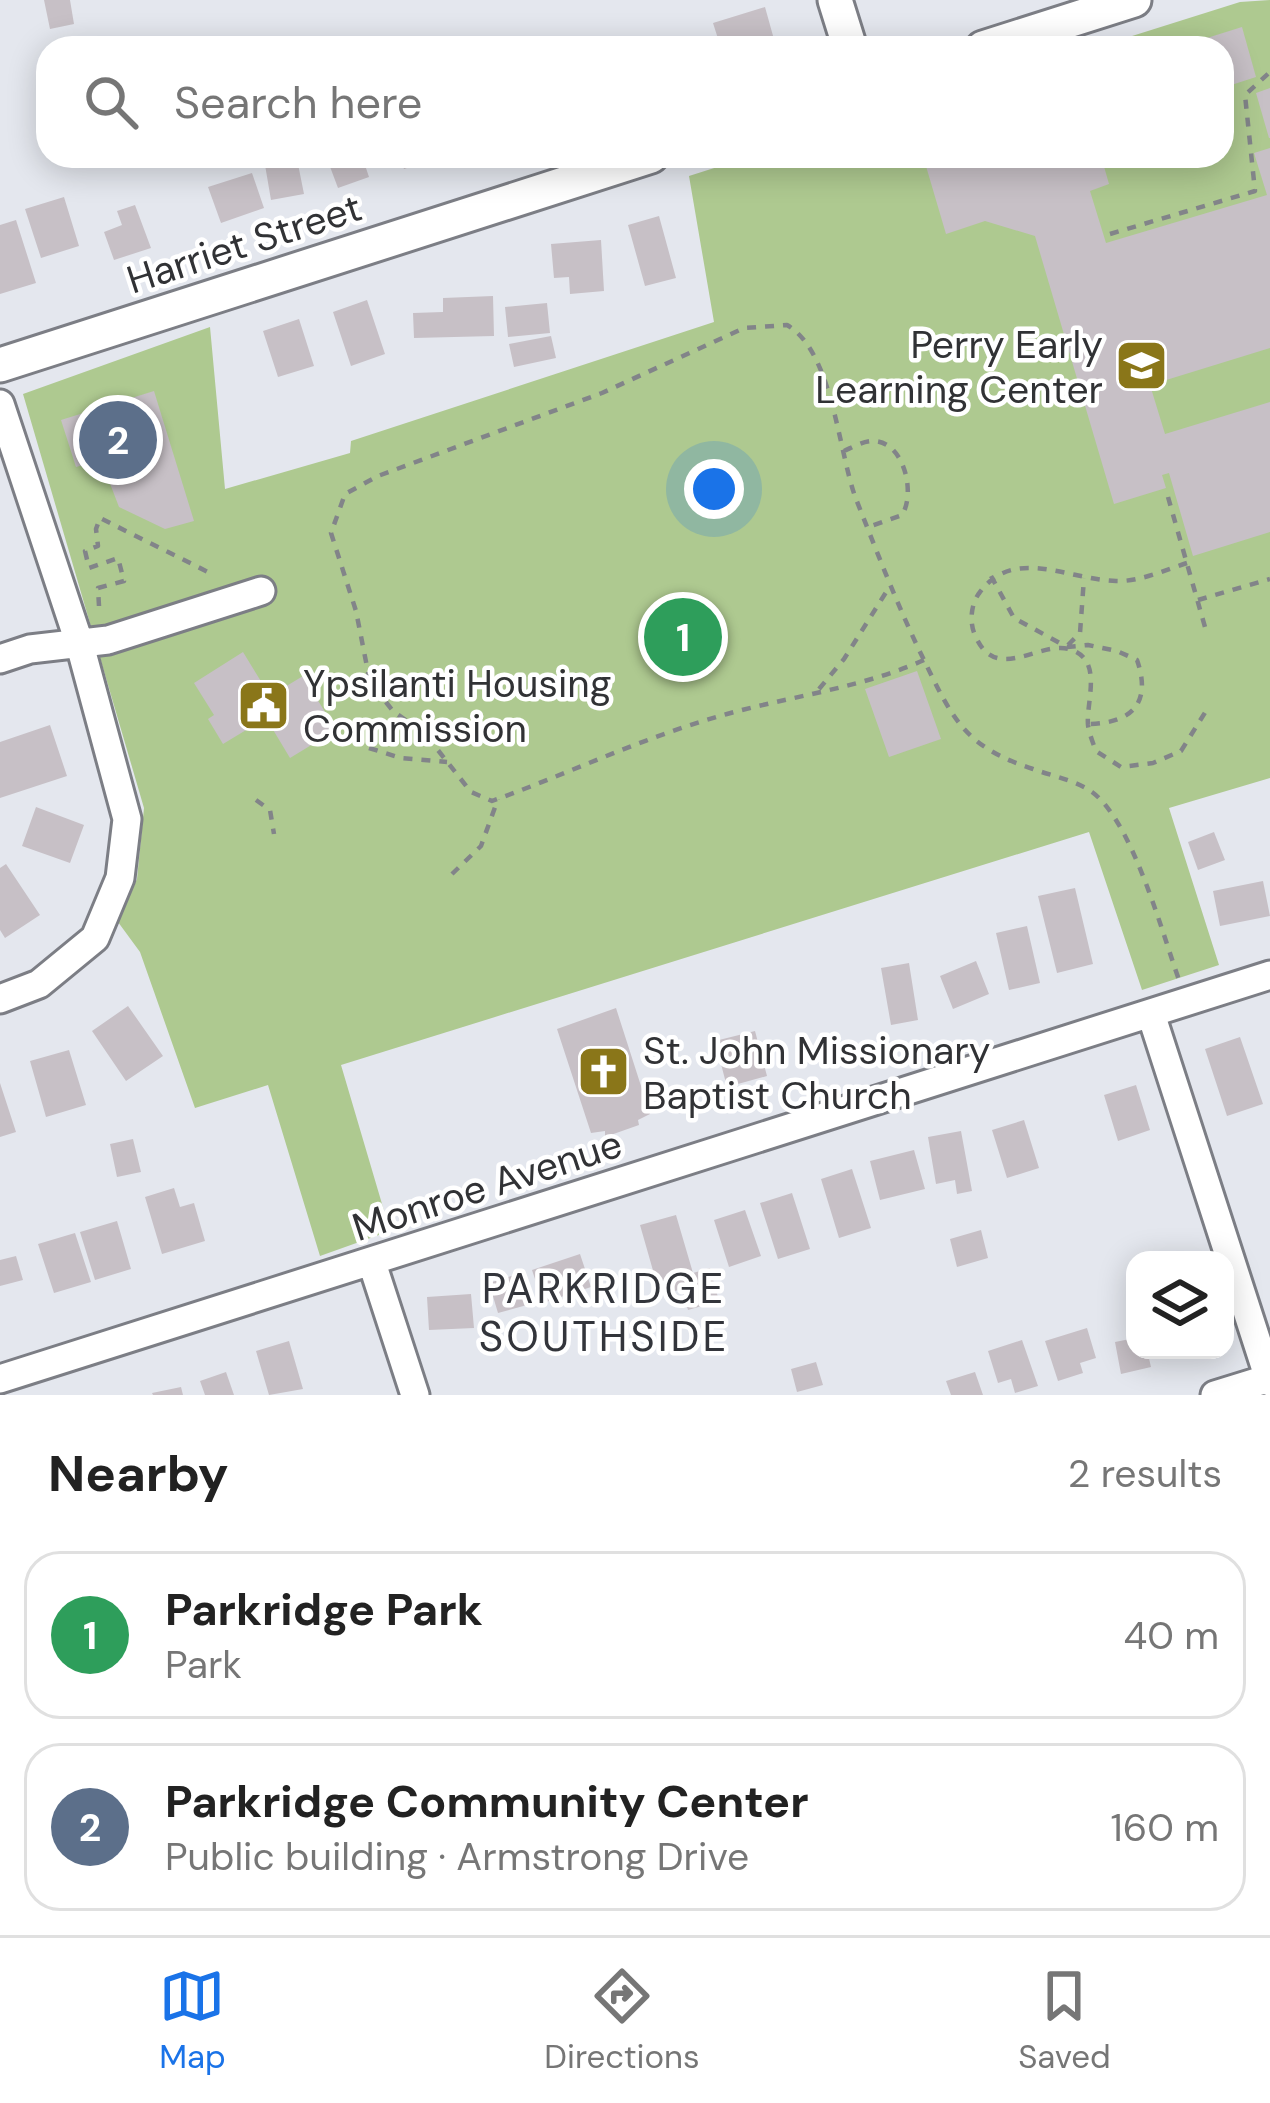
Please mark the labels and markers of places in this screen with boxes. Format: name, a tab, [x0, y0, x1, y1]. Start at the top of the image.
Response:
place label: Perry Early Learning Center	[815, 319, 1103, 415]
school or university icon: Perry Early Learning Center	[1114, 338, 1170, 394]
pin: 2	[79, 395, 157, 485]
pin: 1	[644, 592, 722, 682]
place label: Ypsilanti Housing Commission	[303, 658, 611, 754]
public building icon: Ypsilanti Housing Commission	[236, 677, 292, 733]
place label: St. John Missionary Baptist Church	[643, 1025, 990, 1121]
church icon: St. John Missionary Baptist Church	[576, 1044, 632, 1100]

